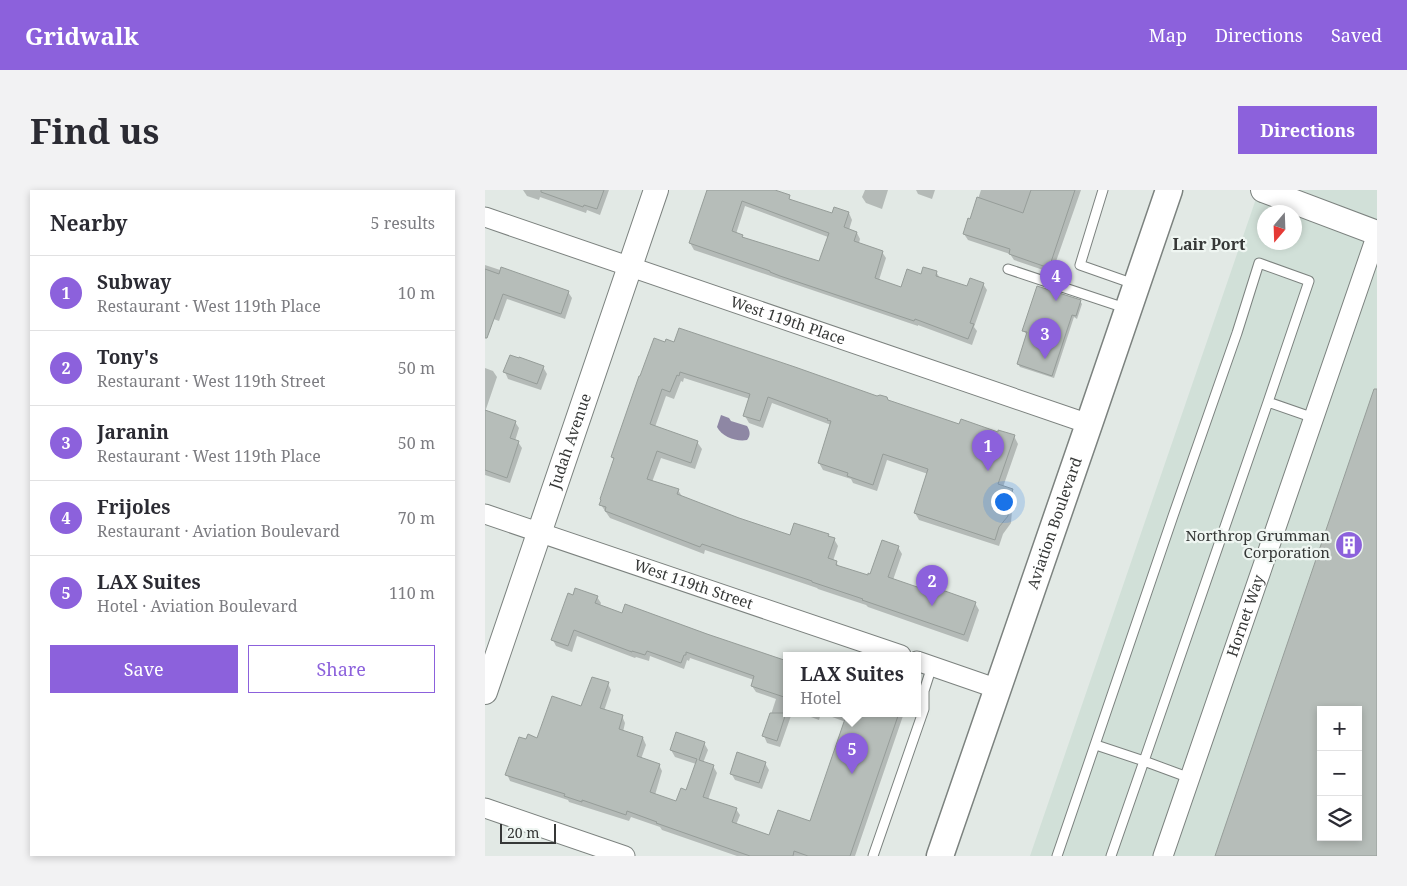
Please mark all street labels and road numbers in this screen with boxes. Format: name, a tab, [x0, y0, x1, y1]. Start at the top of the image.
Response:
street label: West 119th Place	[728, 291, 848, 349]
street label: Judah Avenue	[544, 390, 595, 492]
street label: Aviation Boulevard	[1022, 454, 1086, 591]
street label: West 119th Street	[631, 554, 756, 613]
street label: Hornet Way	[1221, 571, 1268, 659]

